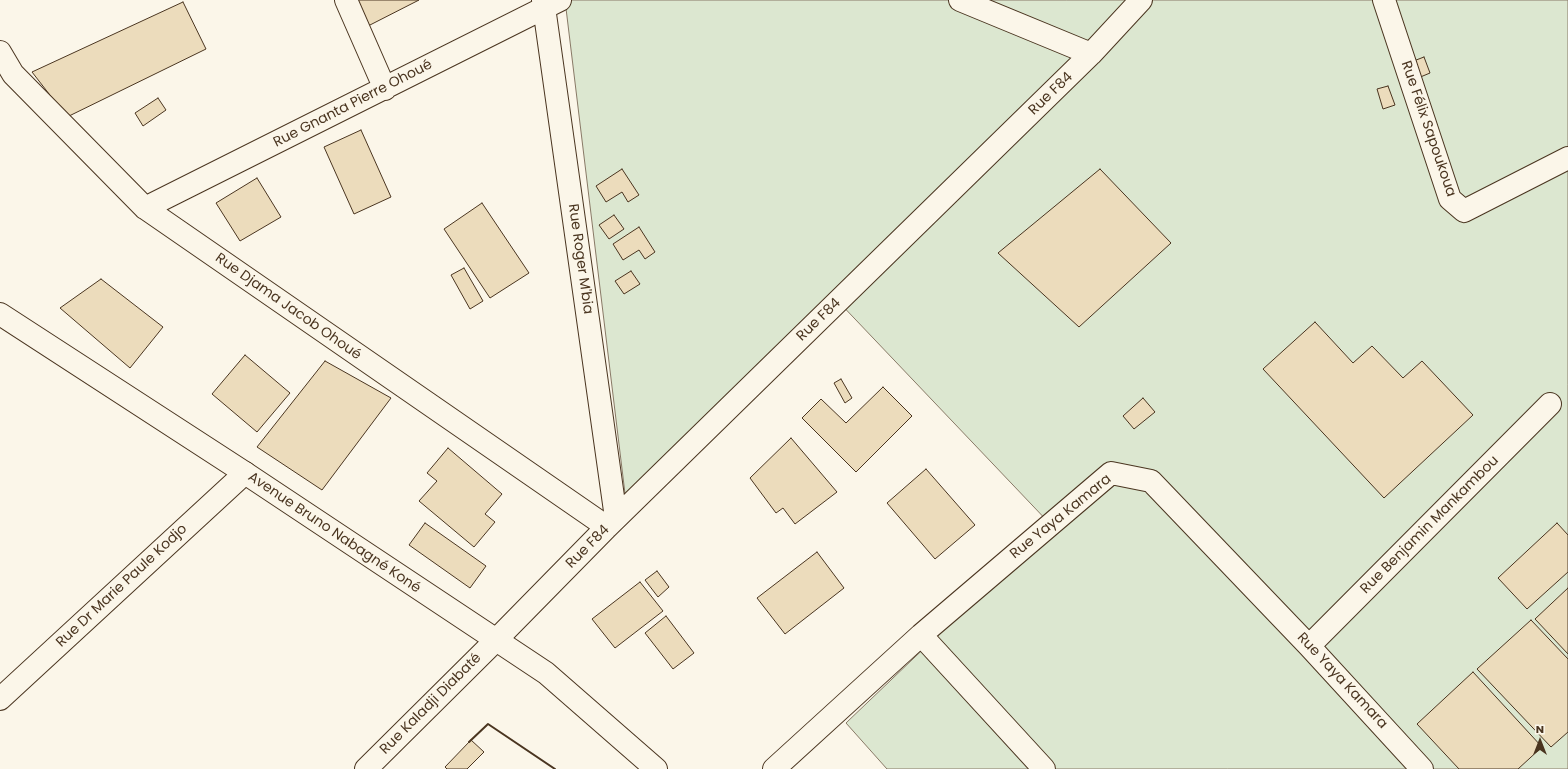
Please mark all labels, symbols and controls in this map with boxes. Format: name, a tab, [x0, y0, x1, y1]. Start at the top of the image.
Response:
street label: Rue Gnanta Pierre Ohoué	[271, 57, 435, 151]
street label: Rue Félix Sapoukoua	[1397, 59, 1459, 199]
street label: Rue F84	[1026, 69, 1076, 119]
street label: Rue Roger M'bia	[564, 203, 596, 315]
street label: Rue Djama Jacob Ohoué	[212, 250, 364, 364]
street label: Rue F84	[794, 295, 844, 345]
street label: Rue Benjamin Mankambou	[1357, 452, 1503, 598]
street label: Avenue Bruno Nabagné Koné	[244, 469, 424, 597]
street label: Rue Yaya Kamara	[1007, 471, 1115, 563]
street label: Rue Dr Marie Paule Kodjo	[53, 521, 191, 651]
street label: Rue F84	[563, 522, 613, 572]
street label: Rue Yaya Kamara	[1293, 630, 1391, 732]
street label: Rue Kaladji Diabaté	[377, 650, 485, 758]
north arrow	[1520, 721, 1560, 761]
text: N	[1536, 721, 1544, 737]

